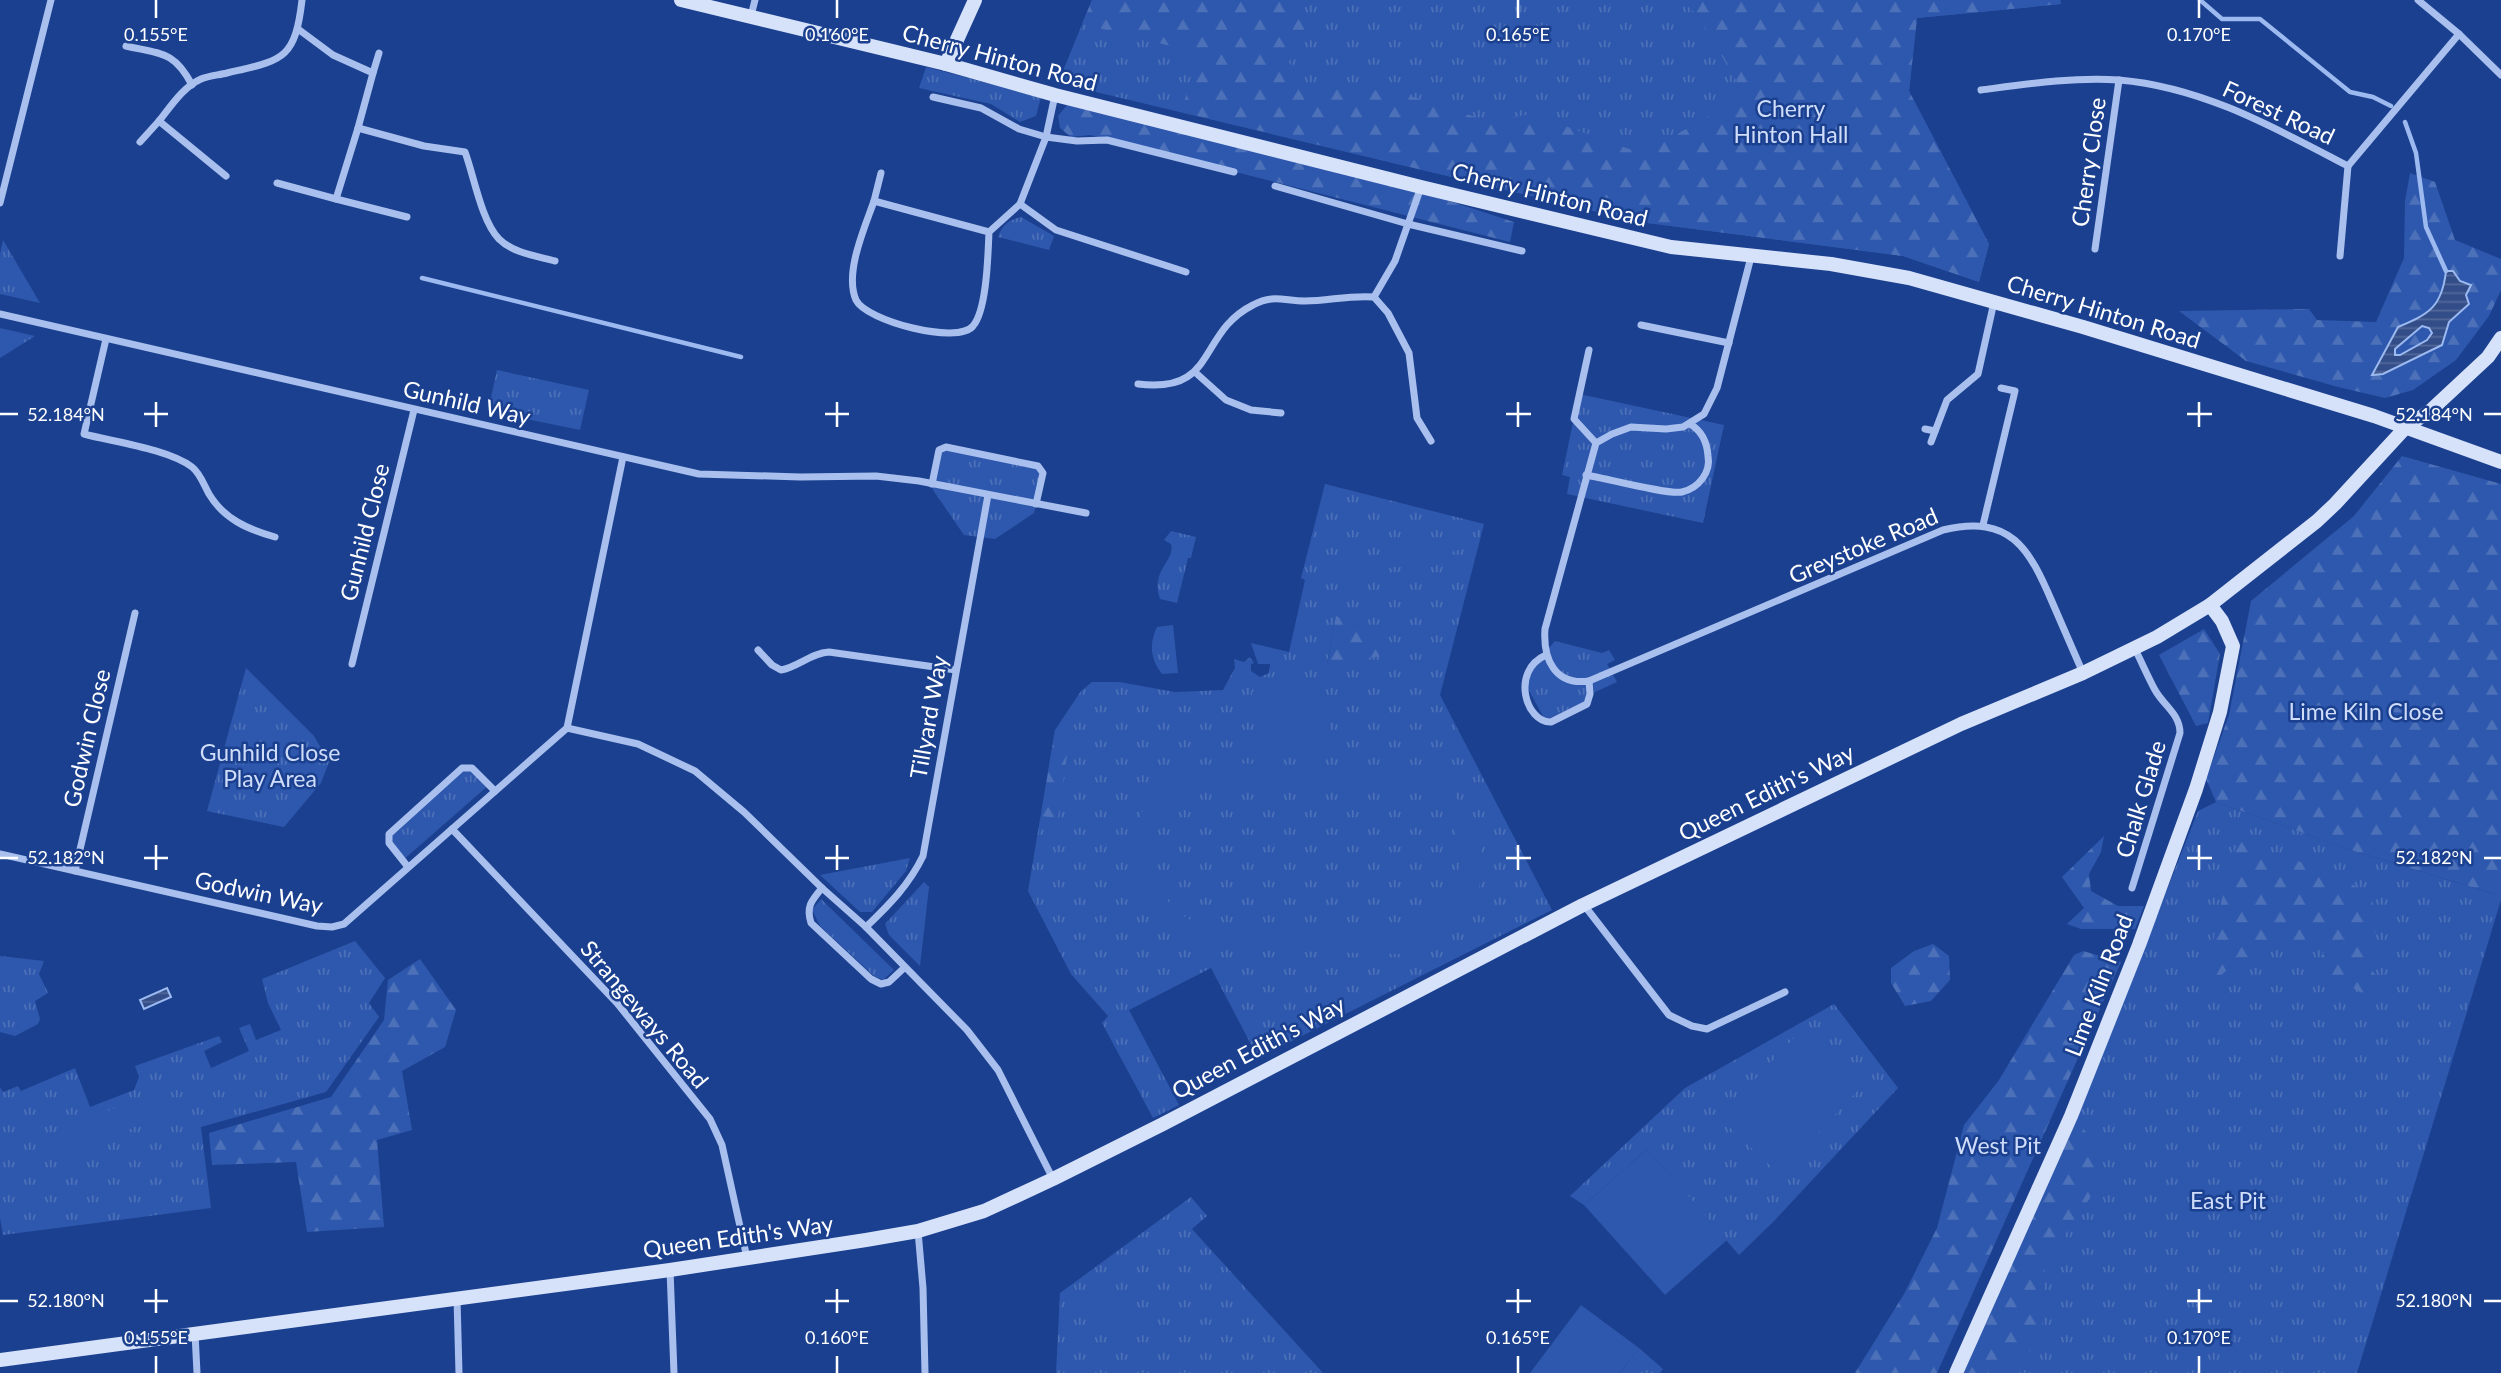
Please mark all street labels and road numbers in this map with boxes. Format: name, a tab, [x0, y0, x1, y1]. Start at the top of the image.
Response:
street label: Cherry Hinton Road	[899, 17, 1101, 97]
street label: Forest Road	[2219, 74, 2339, 150]
street label: Cherry Close	[2065, 96, 2111, 228]
street label: Cherry Hinton Road	[1449, 156, 1651, 232]
street label: Cherry Hinton Road	[2004, 268, 2204, 354]
street label: Gunhild Way	[401, 374, 534, 430]
street label: Gunhild Close	[333, 460, 395, 604]
street label: Greystoke Road	[1784, 501, 1942, 589]
street label: Tillyard Way	[903, 653, 953, 781]
street label: Godwin Close	[57, 666, 115, 810]
street label: Queen Edith's Way	[1674, 737, 1858, 847]
street label: Chalk Glade	[2109, 737, 2171, 861]
street label: Godwin Way	[192, 865, 326, 919]
street label: Lime Kiln Road	[2058, 910, 2138, 1060]
street label: Strangeways Road	[575, 935, 715, 1093]
street label: Queen Edith's Way	[1167, 990, 1349, 1104]
street label: Queen Edith's Way	[641, 1209, 835, 1263]

